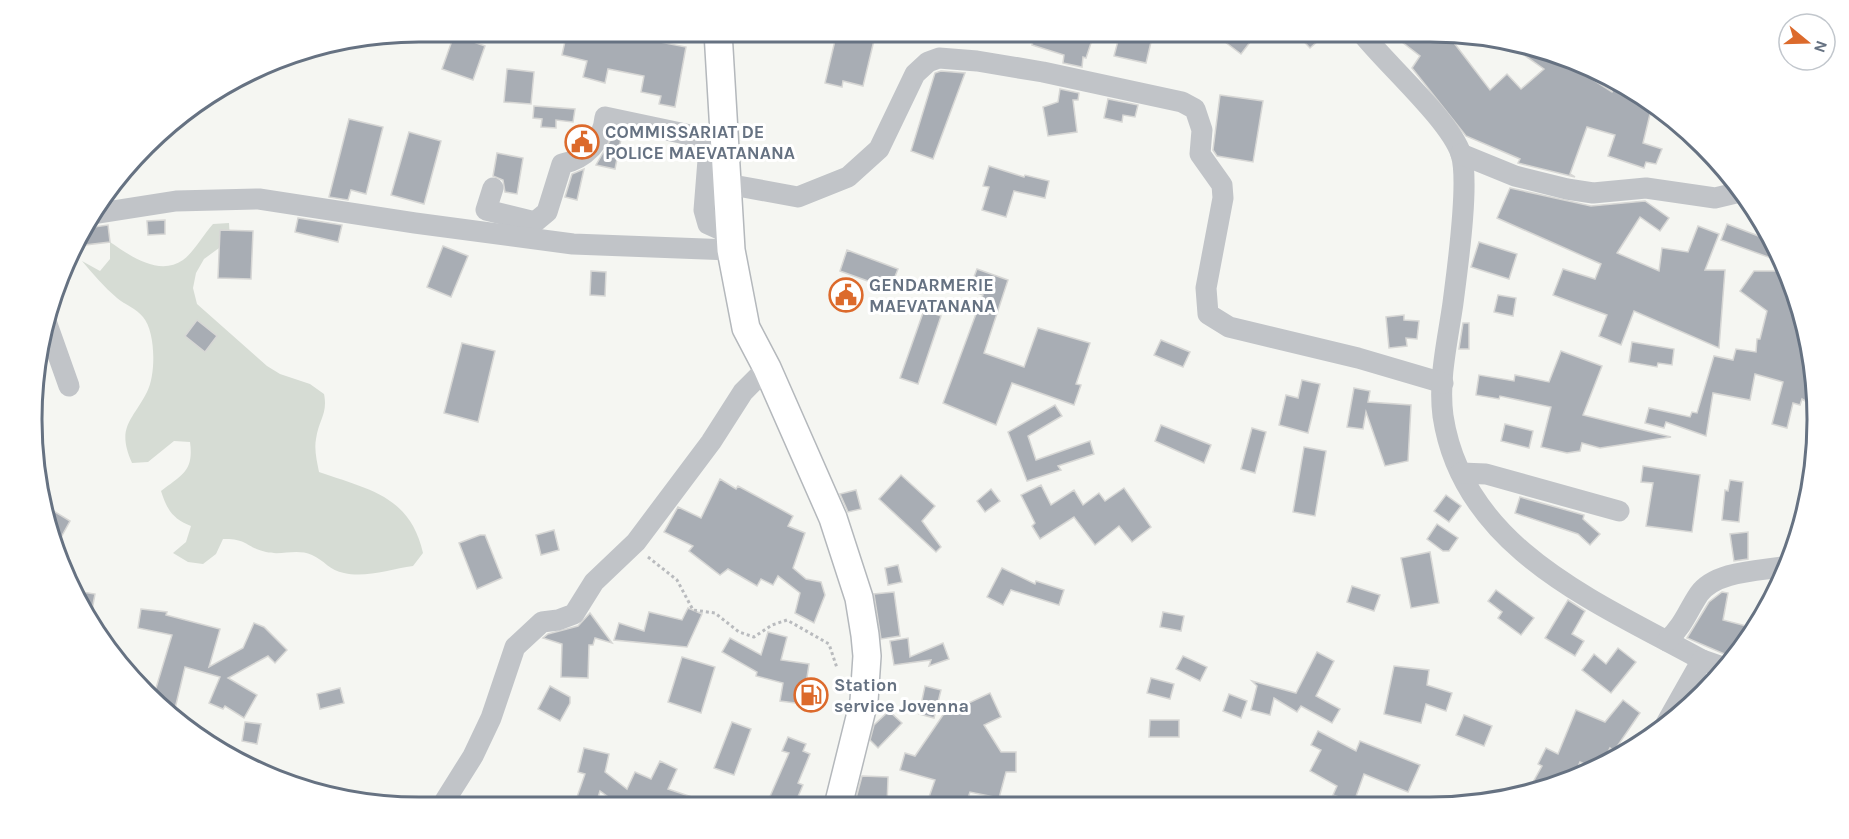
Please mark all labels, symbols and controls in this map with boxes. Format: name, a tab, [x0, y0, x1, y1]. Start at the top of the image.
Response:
north arrow	[1777, 12, 1837, 72]
text: N	[1810, 38, 1832, 55]
place label: COMMISSARIAT DE POLICE MAEVATANANA	[605, 121, 795, 164]
public building icon: COMMISSARIAT DE POLICE MAEVATANANA	[564, 124, 600, 160]
place label: GENDARMERIE MAEVATANANA	[869, 274, 995, 317]
public building icon: GENDARMERIE MAEVATANANA	[828, 277, 864, 313]
place label: Station service Jovenna	[834, 674, 969, 717]
fuel station icon: Station service Jovenna	[793, 677, 829, 713]

